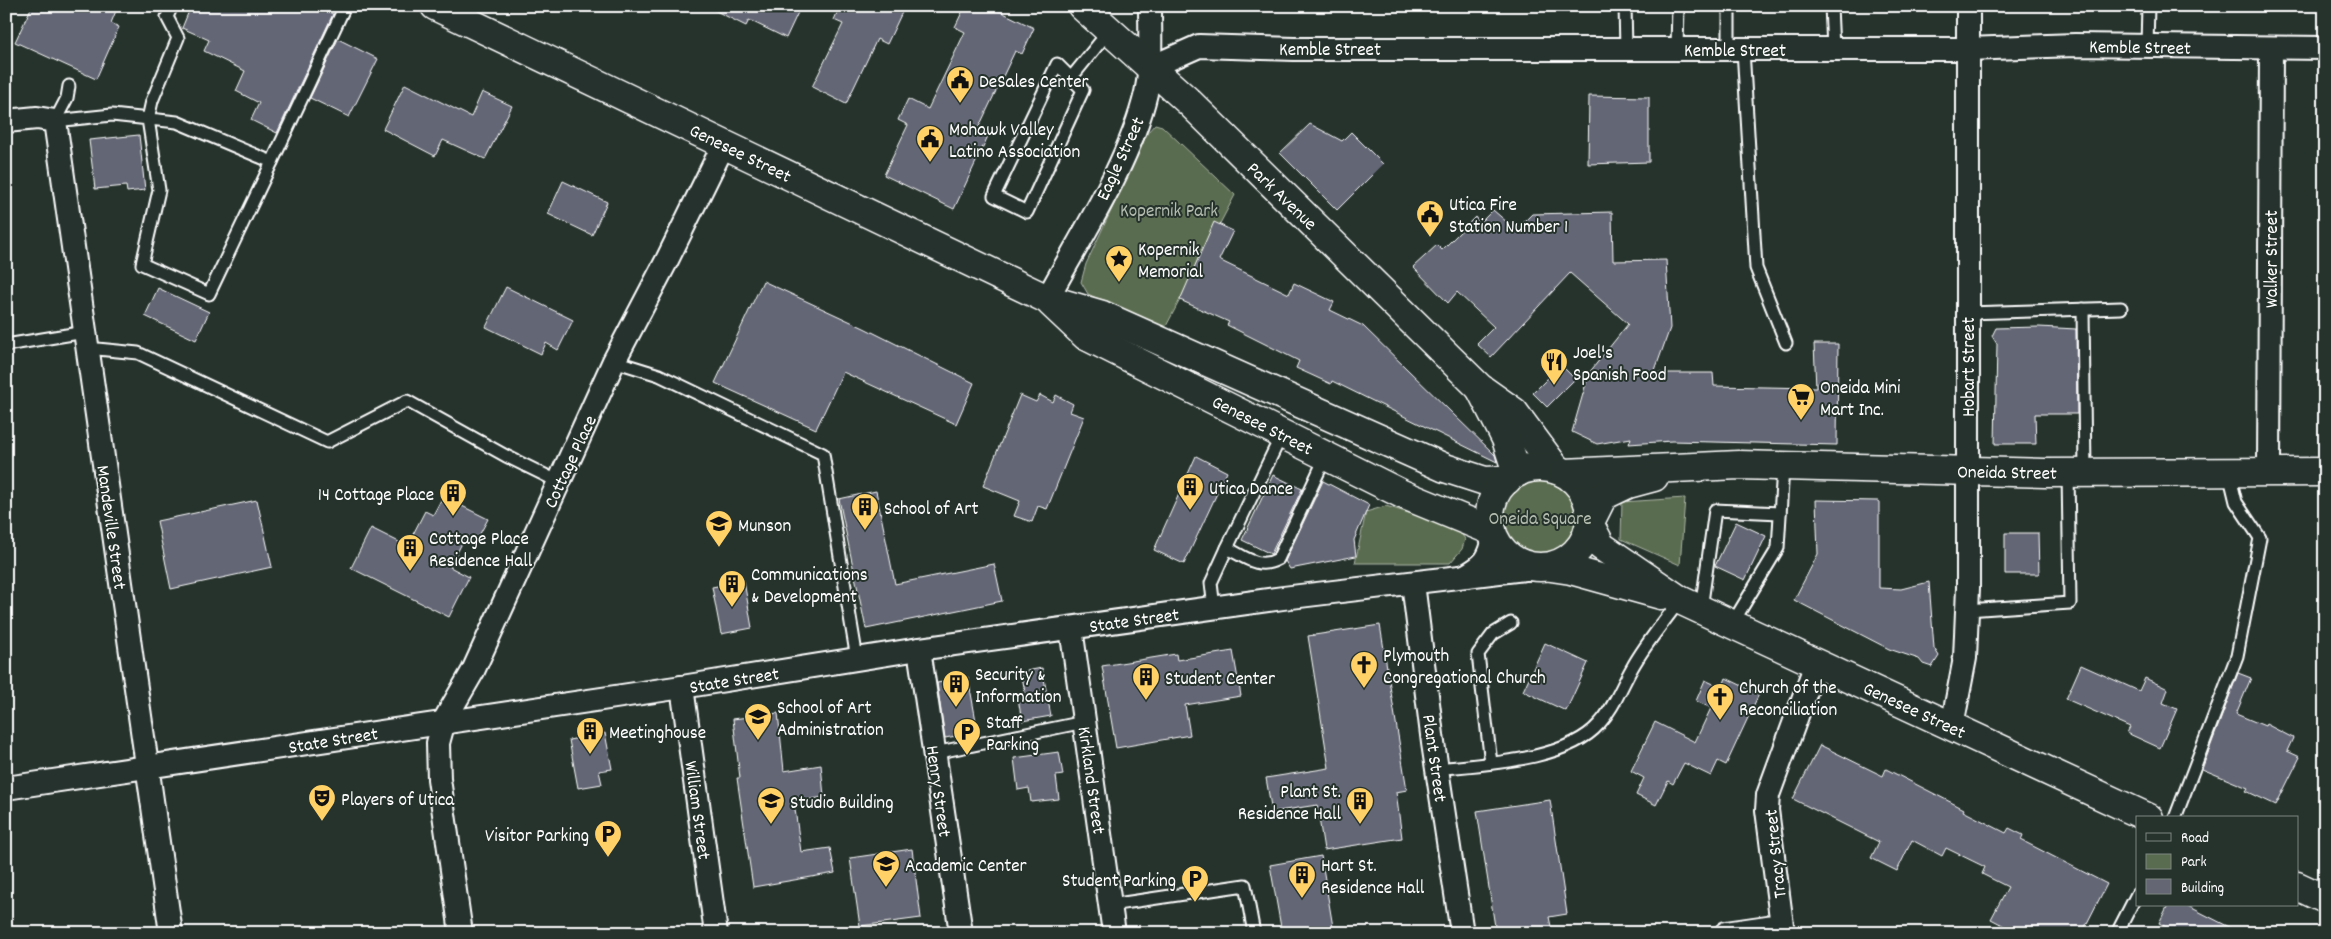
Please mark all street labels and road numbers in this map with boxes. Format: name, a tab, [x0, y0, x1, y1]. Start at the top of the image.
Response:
street label: Kemble Street	[2089, 35, 2191, 64]
street label: Kemble Street	[1279, 38, 1381, 65]
street label: Kemble Street	[1684, 39, 1786, 66]
street label: Eagle Street	[1091, 113, 1153, 206]
street label: Genesee Street	[684, 119, 795, 191]
street label: Park Avenue	[1239, 157, 1322, 238]
street label: Walker Street	[2260, 210, 2287, 308]
street label: Hobart Street	[1957, 317, 1984, 417]
street label: Genesee Street	[1206, 390, 1317, 464]
street label: Cottage Place	[539, 412, 606, 513]
street label: Oneida Street	[1957, 460, 2057, 489]
street label: Mandeville Street	[87, 464, 132, 591]
street label: State Street	[1088, 603, 1181, 642]
street label: State Street	[688, 662, 781, 703]
street label: Genesee Street	[1858, 677, 1969, 748]
street label: Plant Street	[1413, 713, 1452, 804]
street label: State Street	[287, 722, 380, 763]
street label: Kirkland Street	[1069, 725, 1110, 836]
street label: Henry Street	[917, 744, 956, 839]
street label: William Street	[675, 759, 716, 862]
street label: Tracy Street	[1759, 808, 1796, 900]

